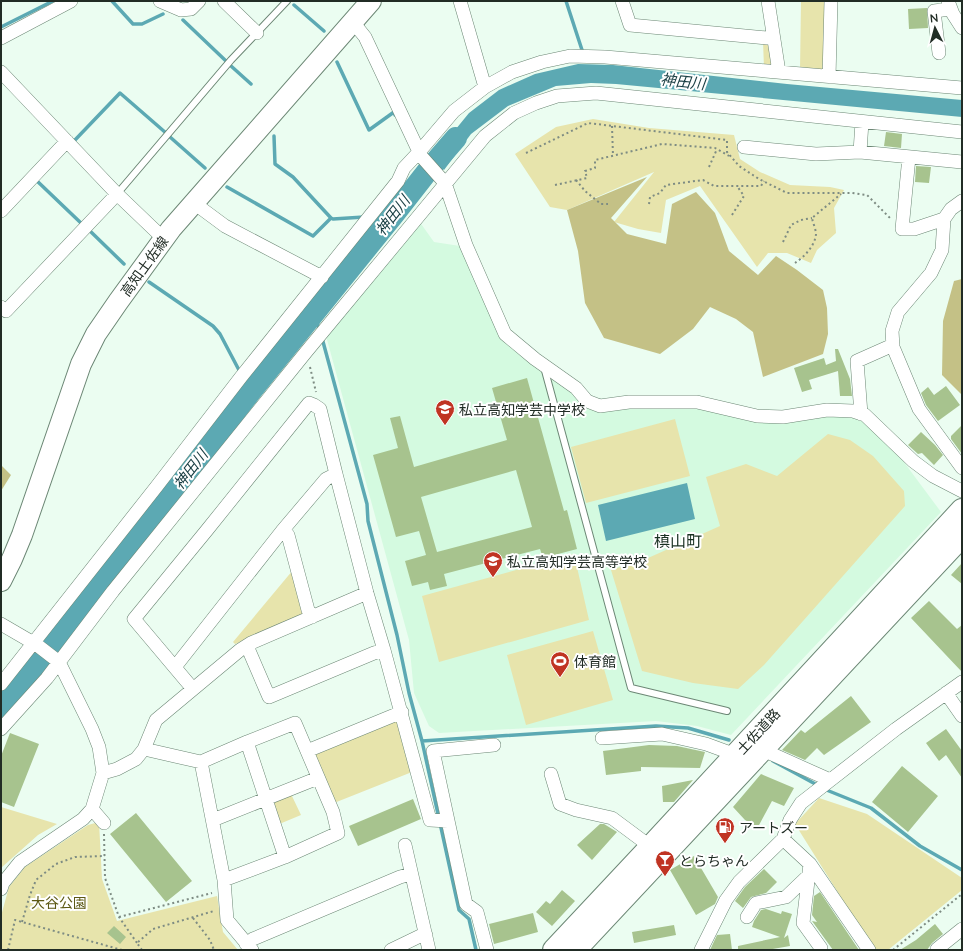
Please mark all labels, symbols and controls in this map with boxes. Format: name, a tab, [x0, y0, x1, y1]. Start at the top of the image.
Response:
north arrow	[915, 8, 955, 48]
text: N	[929, 11, 939, 24]
water label: 神田川	[660, 70, 708, 93]
water label: 神田川	[371, 190, 414, 238]
street label: 高知土佐線	[117, 233, 171, 299]
school or university icon: 私立高知学芸中学校	[434, 398, 456, 426]
place label: 私立高知学芸中学校	[459, 401, 585, 418]
water label: 神田川	[169, 444, 212, 492]
district label: 槙山町	[654, 531, 702, 550]
school or university icon: 私立高知学芸高等学校	[482, 550, 504, 578]
place label: 私立高知学芸高等学校	[507, 553, 647, 570]
sports icon: 体育館	[549, 650, 571, 678]
place label: 体育館	[574, 653, 616, 670]
street label: 土佐道路	[733, 705, 783, 757]
fuel station icon: アートズー	[714, 816, 736, 844]
place label: アートズー	[739, 819, 808, 836]
bar icon: とらちゃん	[654, 849, 676, 877]
place label: とらちゃん	[679, 852, 749, 869]
park label: 大谷公園	[31, 894, 87, 911]

